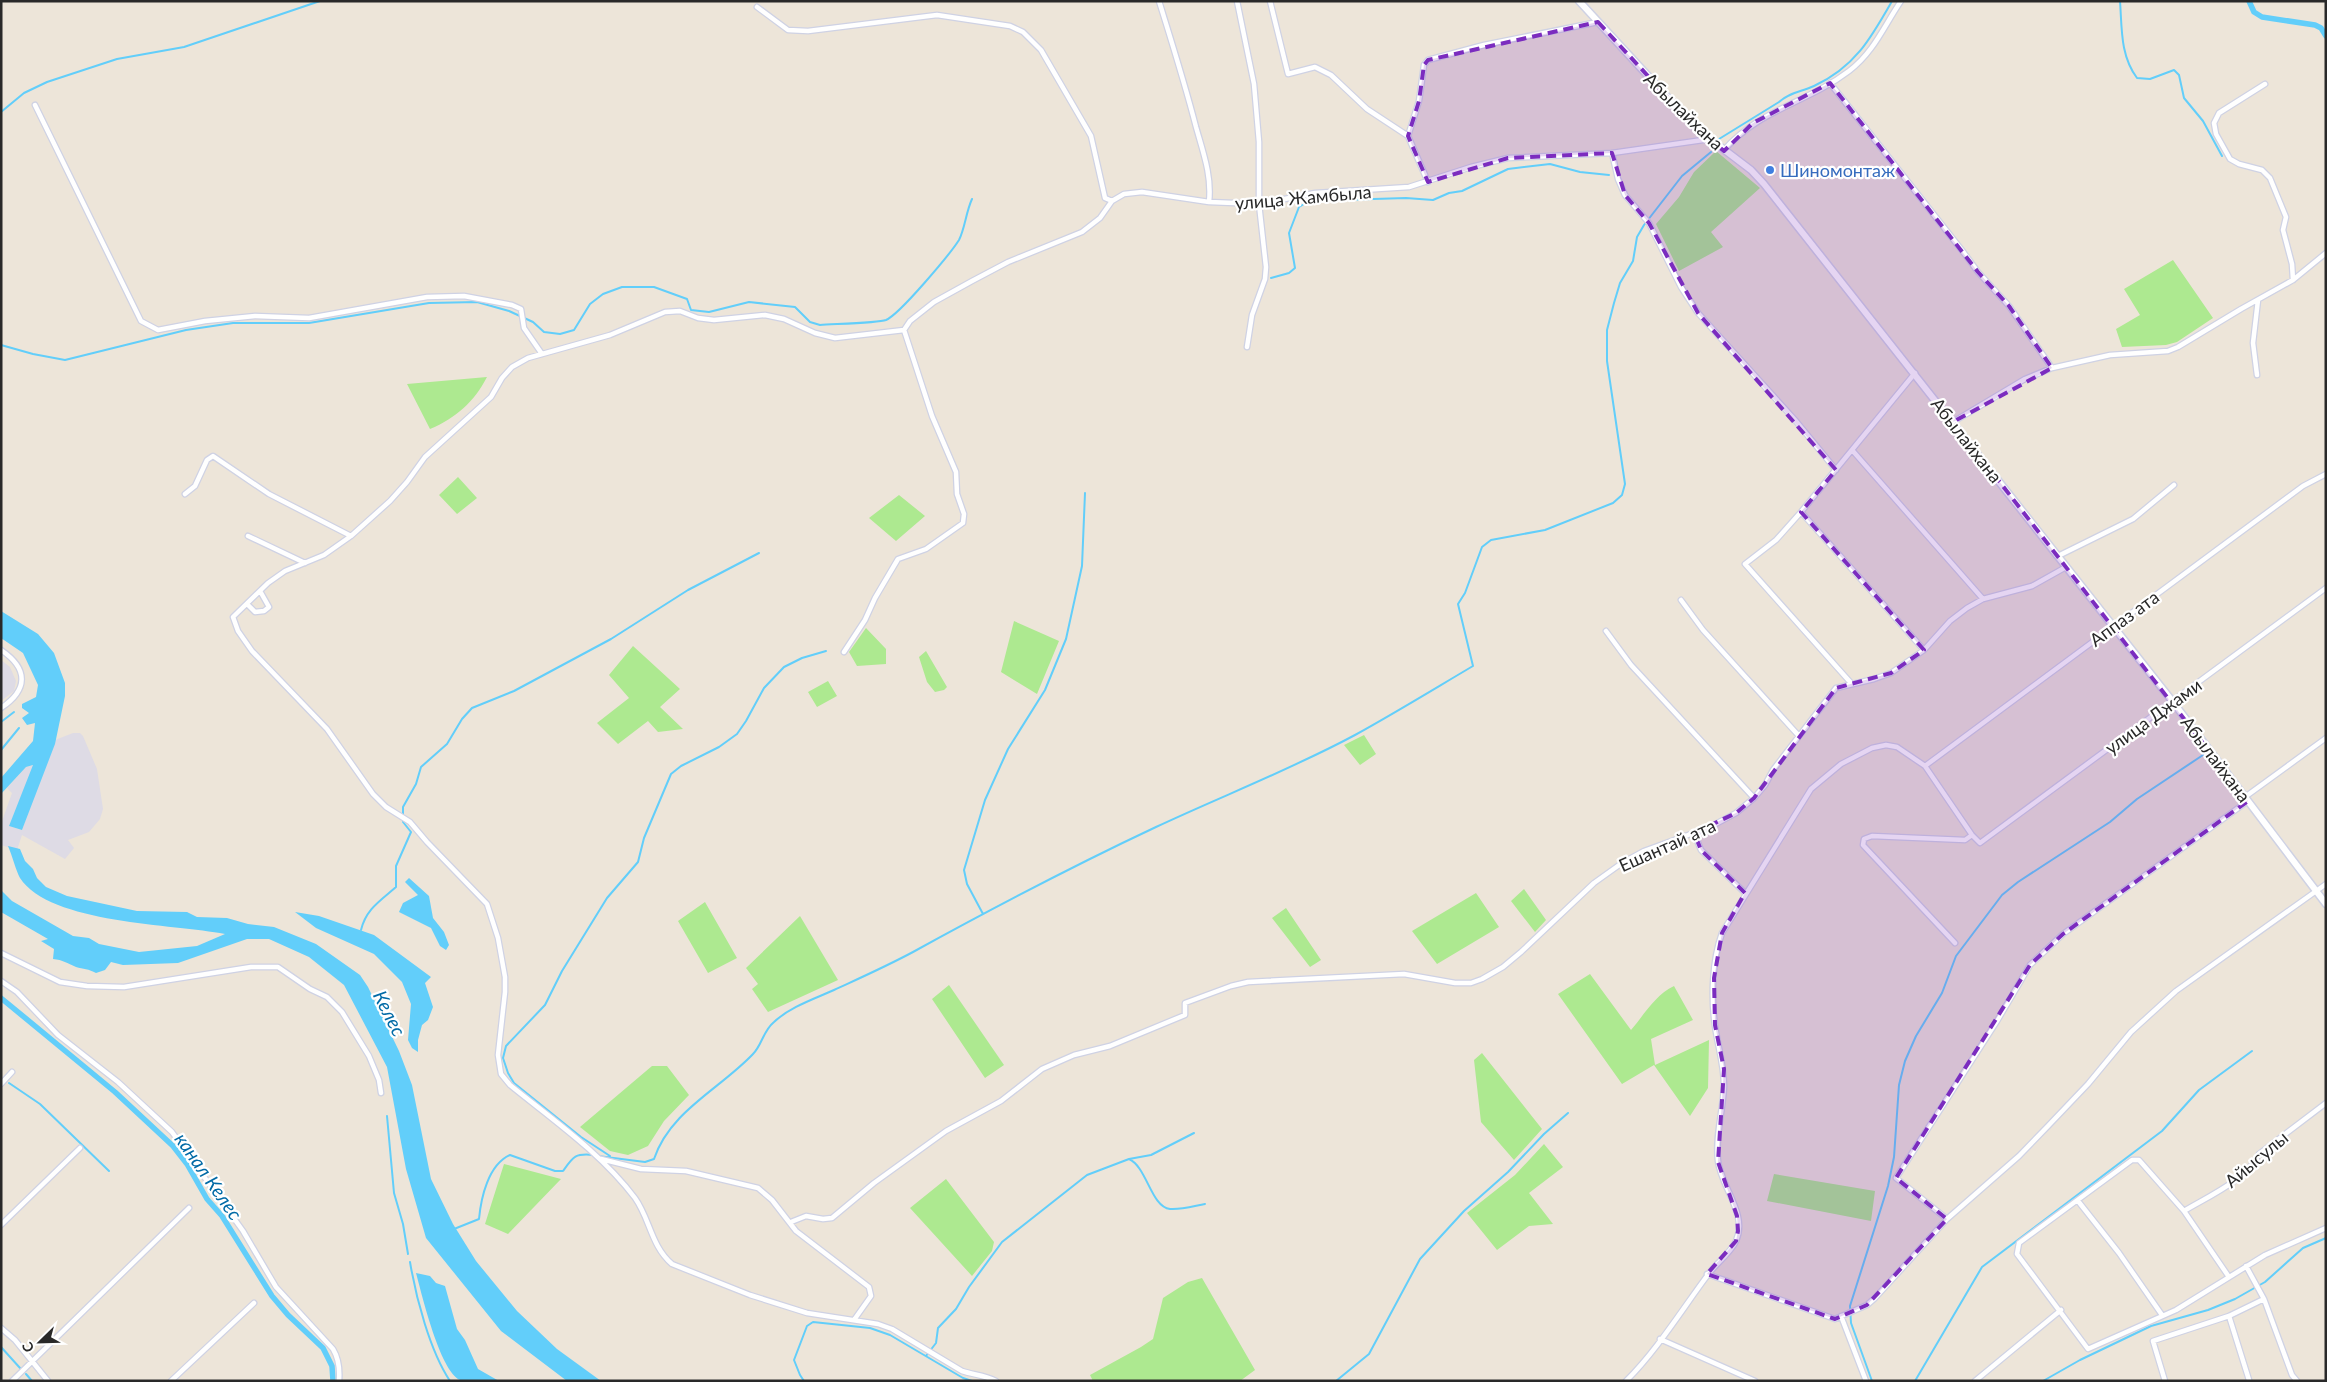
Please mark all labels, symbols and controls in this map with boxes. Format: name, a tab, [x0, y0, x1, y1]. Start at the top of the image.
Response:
street label: Абылайхана	[1640, 68, 1728, 154]
place label: Шиномонтаж	[1780, 159, 1895, 181]
marker: Шиномонтаж	[1764, 164, 1776, 176]
street label: улица Жамбыла	[1234, 180, 1372, 214]
street label: Абылайхана	[1927, 393, 2007, 487]
street label: Аппаз ата	[2085, 585, 2163, 651]
street label: улица Джами	[2100, 674, 2206, 758]
street label: Абылайхана	[2176, 712, 2256, 806]
street label: Ешантай ата	[1615, 814, 1719, 876]
water label: Келес	[369, 986, 411, 1040]
street label: Айысулы	[2220, 1126, 2292, 1192]
water label: канал Келес	[171, 1128, 248, 1224]
north arrow	[15, 1317, 65, 1367]
text: С	[18, 1339, 37, 1355]

